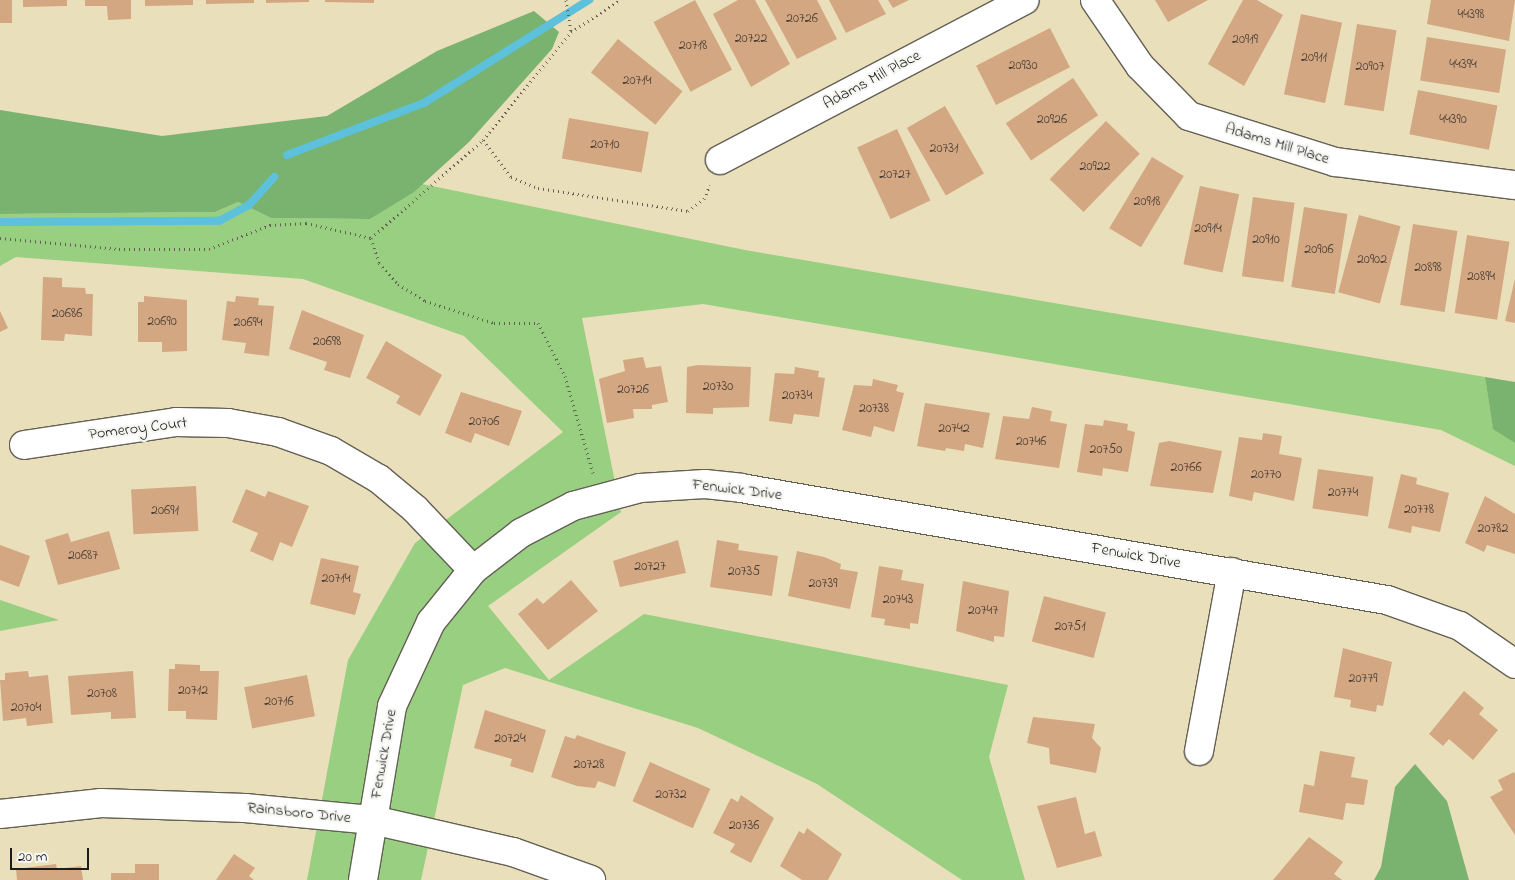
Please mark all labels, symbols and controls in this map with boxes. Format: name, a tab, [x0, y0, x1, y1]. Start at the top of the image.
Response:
house number: 44398	[1458, 7, 1484, 23]
house number: 20726	[786, 11, 818, 27]
house number: 20722	[735, 31, 767, 47]
house number: 20919	[1232, 32, 1258, 48]
house number: 20718	[679, 38, 707, 54]
street label: Adams Mill Place	[820, 46, 924, 114]
house number: 20911	[1301, 50, 1327, 66]
house number: 44394	[1449, 57, 1477, 73]
house number: 20930	[1008, 58, 1038, 74]
house number: 20907	[1355, 59, 1385, 75]
house number: 20714	[623, 73, 651, 89]
house number: 20926	[1037, 112, 1067, 128]
house number: 44390	[1439, 112, 1467, 128]
street label: Adams Mill Place	[1223, 119, 1331, 169]
house number: 20710	[590, 137, 620, 153]
house number: 20731	[929, 141, 959, 157]
house number: 20922	[1079, 159, 1111, 175]
house number: 20727	[879, 167, 911, 183]
house number: 20918	[1134, 194, 1160, 210]
house number: 20914	[1194, 221, 1222, 237]
house number: 20910	[1252, 232, 1280, 248]
house number: 20906	[1304, 242, 1334, 258]
house number: 20902	[1357, 252, 1387, 268]
house number: 20898	[1414, 260, 1442, 276]
house number: 20894	[1467, 269, 1495, 285]
house number: 20686	[52, 306, 82, 322]
house number: 20690	[147, 314, 177, 330]
house number: 20694	[233, 315, 263, 331]
house number: 20698	[313, 334, 341, 350]
house number: 20730	[703, 379, 733, 395]
house number: 20726	[617, 382, 649, 398]
house number: 20734	[782, 388, 812, 404]
house number: 20738	[859, 401, 889, 417]
street label: Pomeroy Court	[88, 413, 188, 445]
house number: 20706	[469, 414, 499, 430]
house number: 20742	[938, 421, 970, 437]
house number: 20746	[1016, 434, 1046, 450]
house number: 20750	[1090, 442, 1122, 458]
house number: 20766	[1170, 460, 1202, 476]
house number: 20770	[1251, 467, 1281, 483]
street label: Fenwick Drive	[691, 475, 783, 505]
house number: 20774	[1328, 485, 1358, 501]
house number: 20778	[1404, 502, 1434, 518]
house number: 20691	[151, 503, 179, 519]
house number: 20782	[1478, 521, 1508, 537]
street label: Fenwick Drive	[1090, 539, 1182, 573]
house number: 20687	[68, 548, 98, 564]
house number: 20727	[634, 559, 666, 575]
house number: 20735	[728, 564, 760, 580]
house number: 20714	[322, 571, 350, 587]
house number: 20739	[809, 576, 837, 592]
house number: 20743	[883, 592, 913, 608]
house number: 20747	[968, 603, 998, 619]
house number: 20751	[1054, 619, 1086, 635]
house number: 20779	[1349, 671, 1377, 687]
house number: 20712	[178, 683, 208, 699]
house number: 20708	[87, 686, 117, 702]
house number: 20716	[264, 694, 294, 710]
house number: 20704	[11, 700, 41, 716]
street label: Fenwick Drive	[367, 708, 401, 800]
house number: 20724	[494, 731, 526, 747]
house number: 20728	[574, 757, 604, 773]
house number: 20732	[655, 787, 687, 803]
street label: Rainsboro Drive	[246, 798, 352, 828]
house number: 20736	[729, 818, 759, 834]
scale bar	[12, 838, 91, 870]
text: 20 m	[18, 846, 47, 868]

